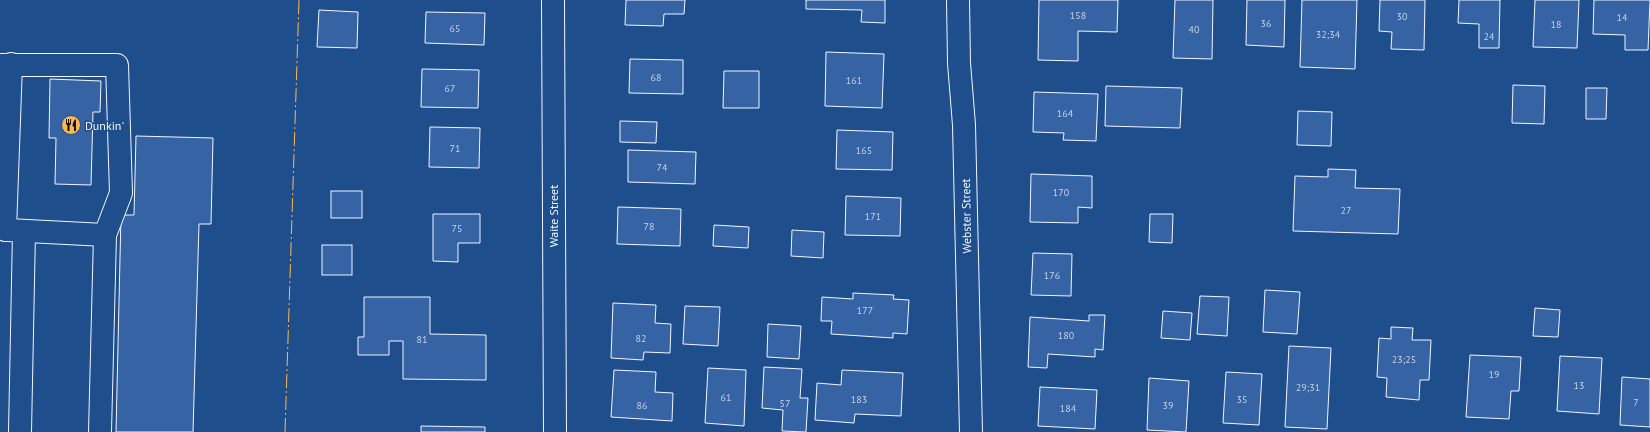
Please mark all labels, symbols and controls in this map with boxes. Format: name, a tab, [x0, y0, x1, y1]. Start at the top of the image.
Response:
house number: 158	[1070, 9, 1086, 22]
house number: 30	[1397, 10, 1408, 23]
house number: 14	[1617, 11, 1628, 24]
house number: 36	[1261, 17, 1271, 30]
house number: 18	[1551, 18, 1561, 31]
house number: 65	[450, 22, 460, 35]
house number: 40	[1189, 23, 1200, 36]
house number: 32;34	[1316, 28, 1341, 41]
house number: 24	[1484, 30, 1495, 43]
house number: 68	[651, 71, 661, 84]
house number: 161	[846, 74, 862, 87]
house number: 67	[445, 82, 455, 95]
house number: 164	[1057, 107, 1074, 120]
restaurant icon: Dunkin'	[60, 114, 82, 136]
place label: Dunkin'	[85, 118, 124, 133]
house number: 71	[450, 142, 460, 155]
house number: 165	[856, 144, 872, 157]
house number: 74	[657, 161, 668, 174]
street label: Webster Street	[958, 178, 974, 254]
street label: Waite Street	[546, 185, 561, 247]
house number: 170	[1053, 186, 1070, 199]
house number: 27	[1341, 204, 1351, 217]
house number: 171	[865, 210, 881, 223]
house number: 78	[644, 220, 654, 233]
house number: 75	[452, 222, 462, 235]
house number: 176	[1044, 269, 1060, 282]
house number: 177	[857, 304, 873, 317]
house number: 180	[1058, 329, 1075, 342]
house number: 82	[636, 332, 646, 345]
house number: 81	[417, 333, 427, 346]
house number: 23;25	[1392, 353, 1416, 366]
house number: 19	[1489, 368, 1499, 381]
house number: 13	[1574, 379, 1584, 392]
house number: 29;31	[1296, 381, 1320, 394]
house number: 61	[721, 391, 731, 404]
house number: 183	[851, 393, 867, 406]
house number: 35	[1237, 393, 1247, 406]
house number: 7	[1633, 396, 1639, 409]
house number: 57	[780, 397, 790, 410]
house number: 86	[637, 399, 647, 412]
house number: 39	[1163, 399, 1173, 412]
house number: 184	[1060, 402, 1077, 415]

